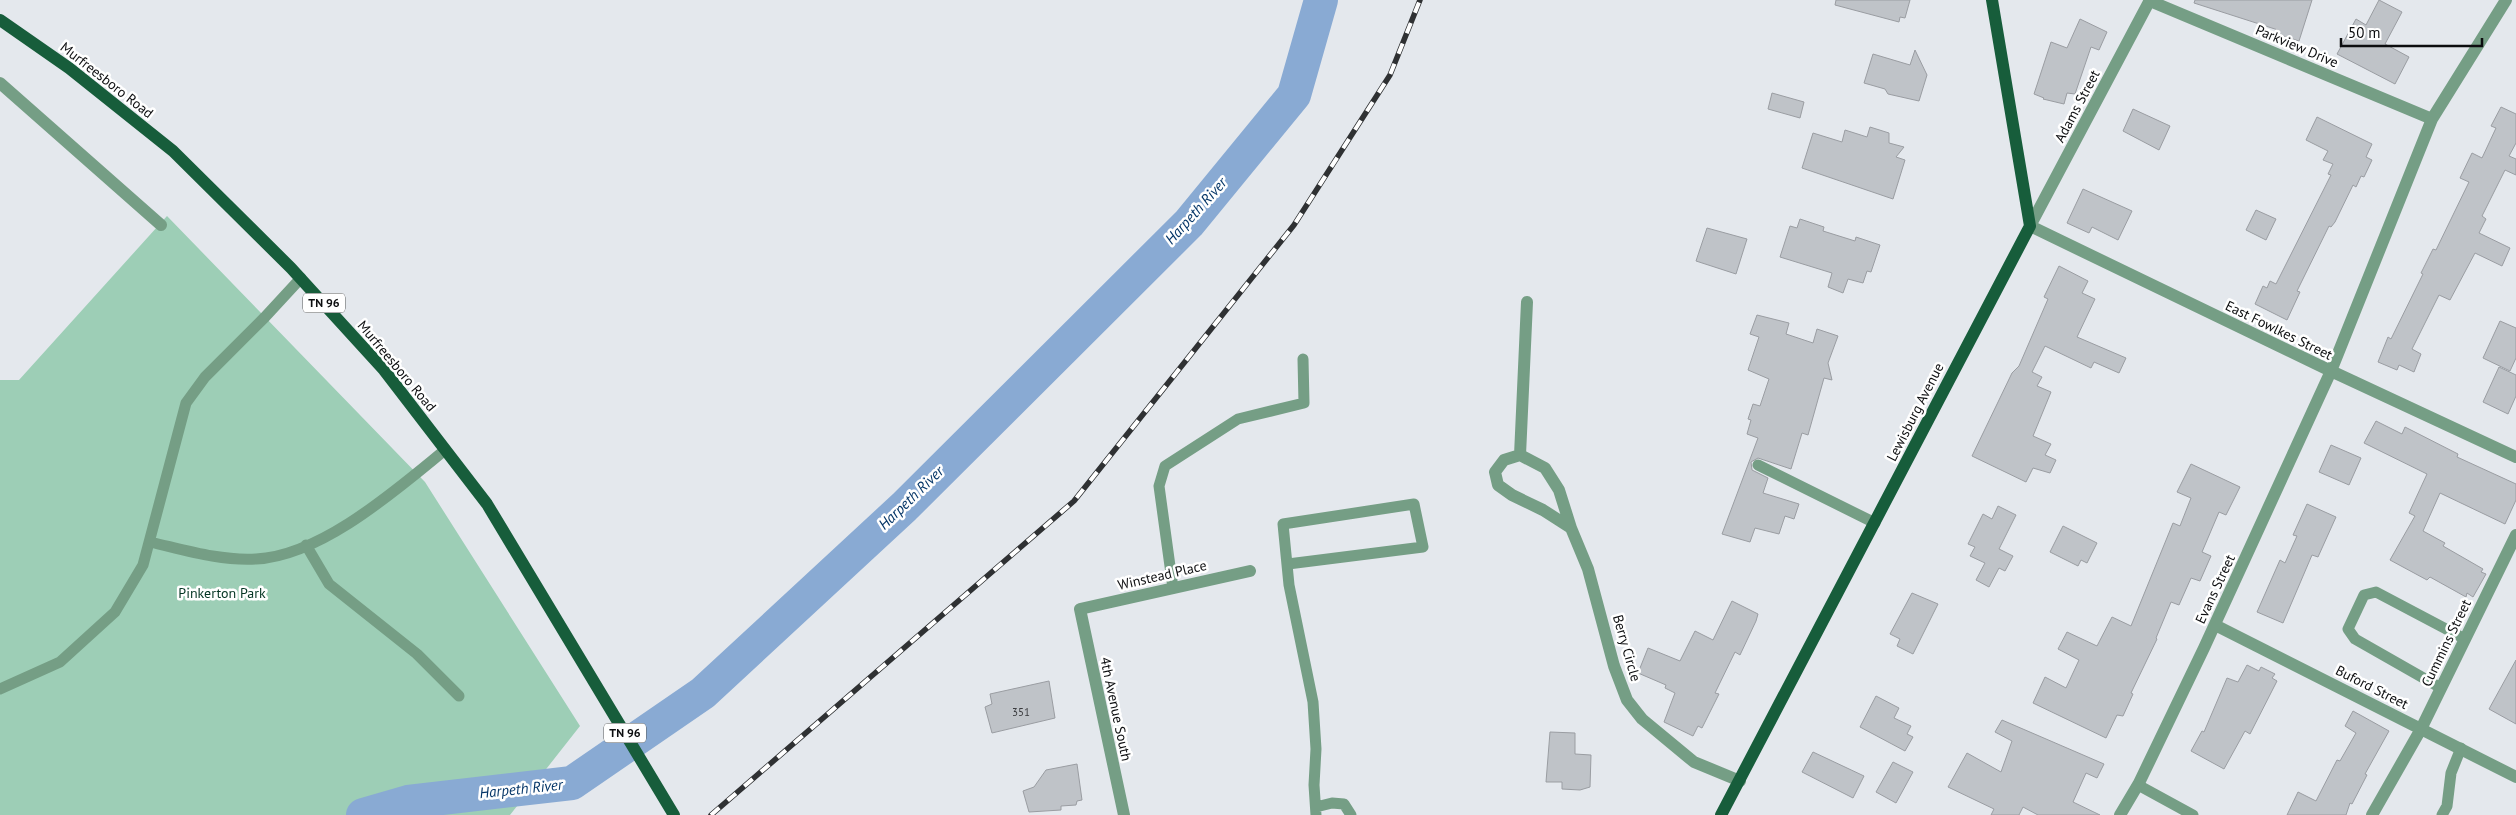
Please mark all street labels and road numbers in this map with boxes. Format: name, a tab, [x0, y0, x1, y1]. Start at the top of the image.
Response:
street label: Parkview Drive	[2253, 20, 2341, 72]
street label: Murfreesboro Road	[57, 38, 157, 122]
street label: Adams Street	[2050, 66, 2104, 145]
road number: TN 96	[303, 294, 345, 312]
street label: East Fowlkes Street	[2223, 296, 2336, 364]
street label: Murfreesboro Road	[354, 317, 440, 415]
street label: Lewisburg Avenue	[1883, 360, 1947, 464]
street label: Evans Street	[2191, 551, 2239, 626]
street label: Winstead Place	[1116, 556, 1208, 594]
street label: Cummins Street	[2417, 596, 2475, 690]
street label: Berry Circle	[1609, 613, 1645, 683]
street label: 4th Avenue South	[1096, 655, 1136, 763]
street label: Buford Street	[2333, 661, 2412, 713]
road number: TN 96	[604, 724, 646, 742]

